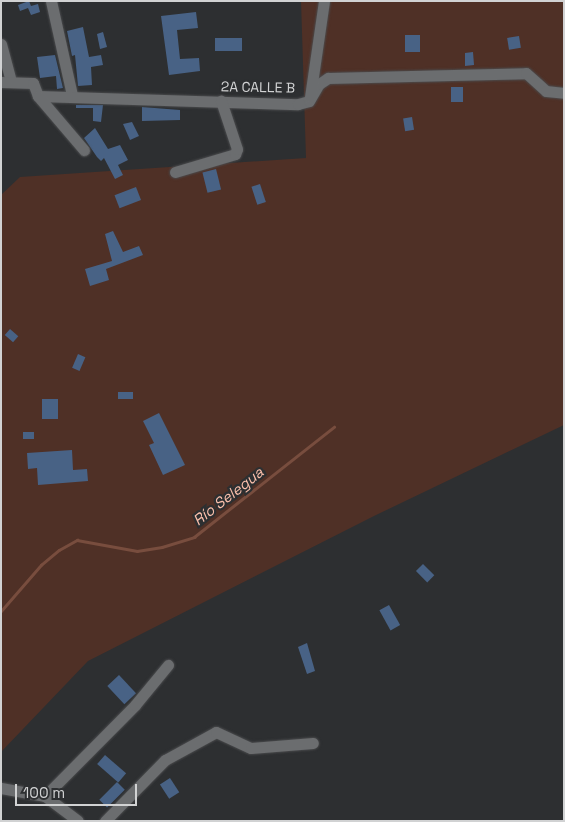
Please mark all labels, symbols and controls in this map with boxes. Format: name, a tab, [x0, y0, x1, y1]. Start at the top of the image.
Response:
street label: 2A CALLE B	[221, 78, 295, 96]
water label: Río Selegua	[189, 463, 267, 529]
scale bar	[18, 774, 140, 806]
text: 100 m	[23, 783, 65, 802]

